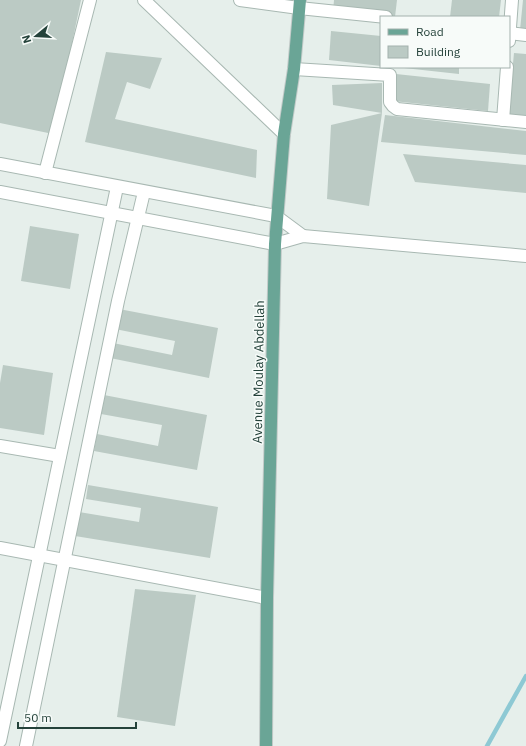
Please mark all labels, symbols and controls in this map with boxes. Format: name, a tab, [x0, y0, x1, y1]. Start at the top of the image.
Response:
north arrow	[16, 16, 56, 56]
legend	[380, 16, 510, 68]
text: Road	[416, 24, 444, 39]
text: N	[19, 33, 34, 45]
text: Building	[416, 44, 461, 59]
street label: Avenue Moulay Abdellah	[249, 300, 268, 444]
scale bar	[18, 704, 136, 730]
text: 50 m	[24, 710, 52, 725]

